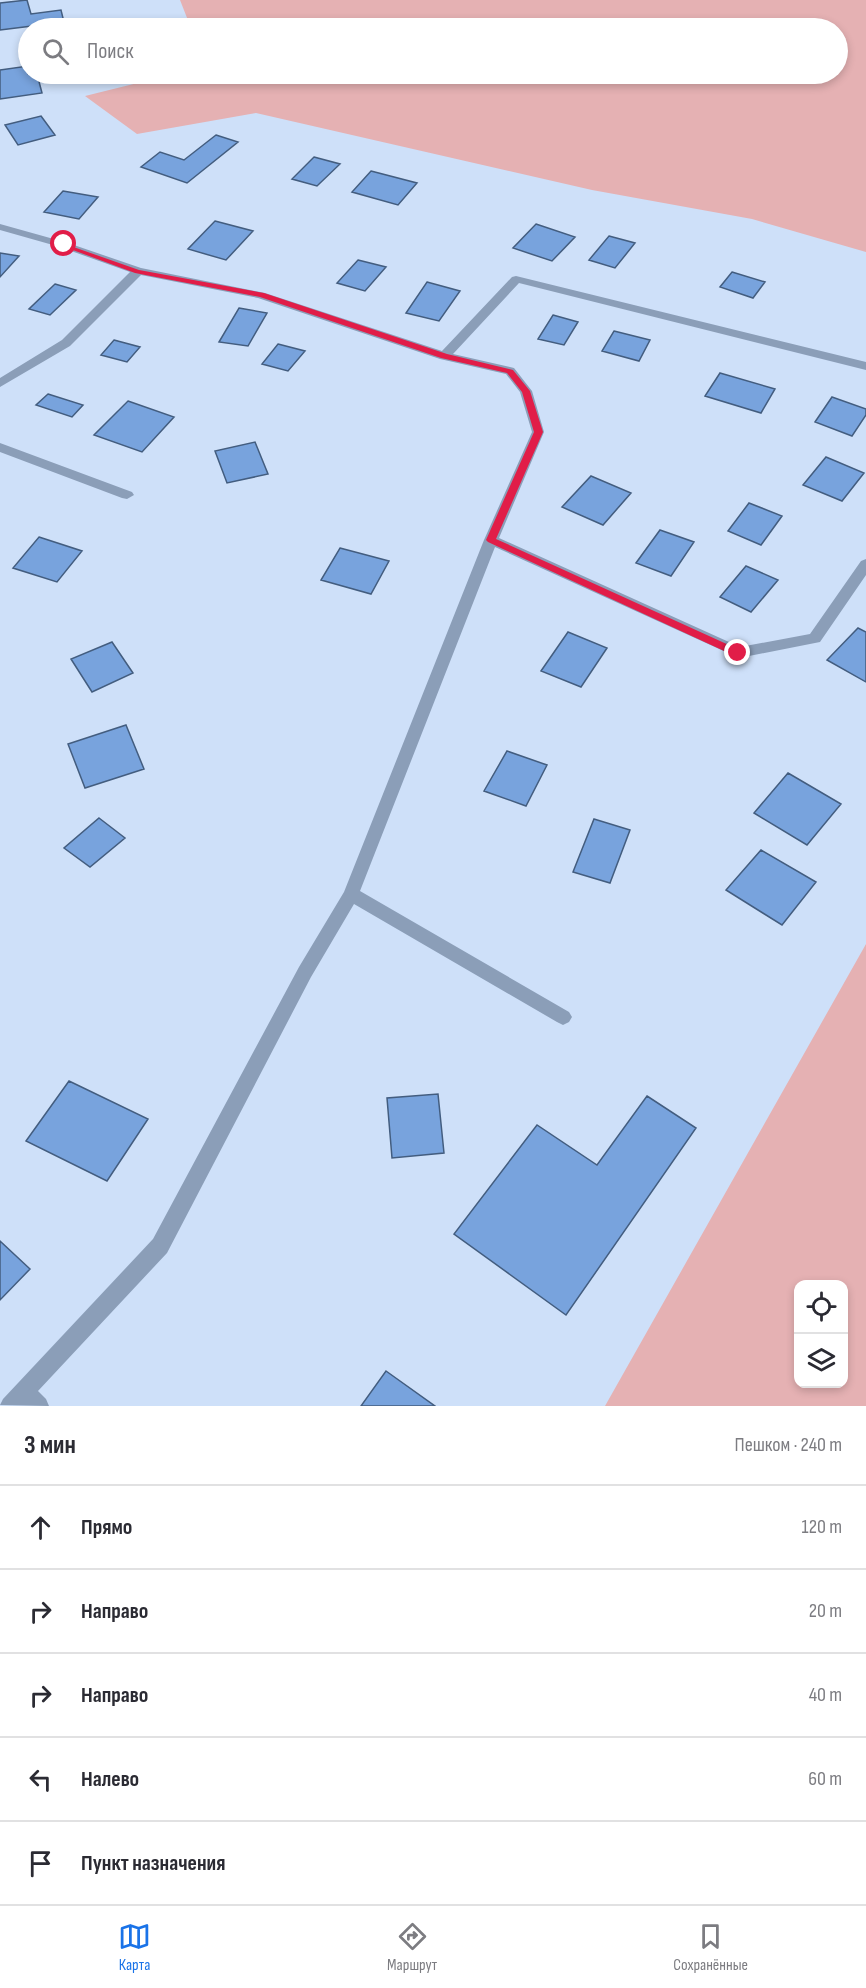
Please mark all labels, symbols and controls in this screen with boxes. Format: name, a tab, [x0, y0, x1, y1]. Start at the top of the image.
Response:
search box	[18, 18, 848, 84]
icon: search	[39, 35, 72, 68]
text: Поиск	[87, 38, 133, 65]
route start	[50, 230, 76, 256]
route end	[724, 639, 750, 665]
map controls	[794, 1280, 848, 1388]
button: locate	[794, 1280, 848, 1334]
button: layers	[794, 1334, 848, 1388]
text: 3 мин	[24, 1430, 76, 1461]
text: Пешком · 240 m	[735, 1433, 842, 1457]
icon: ahead	[24, 1511, 57, 1544]
text: Прямо	[81, 1514, 132, 1541]
text: 120 m	[802, 1515, 842, 1539]
icon: right	[24, 1595, 57, 1628]
text: Направо	[81, 1598, 148, 1625]
text: 20 m	[809, 1599, 842, 1623]
icon: right	[24, 1679, 57, 1712]
text: Направо	[81, 1682, 148, 1709]
text: 40 m	[809, 1683, 842, 1707]
icon: left	[24, 1763, 57, 1796]
text: Налево	[81, 1766, 139, 1793]
text: 60 m	[808, 1767, 842, 1791]
icon: arrive	[24, 1847, 57, 1880]
text: Пункт назначения	[81, 1850, 225, 1877]
tab: Карта	[118, 1920, 151, 1975]
tab: Маршрут	[387, 1920, 437, 1975]
tab: Сохранённые	[673, 1920, 748, 1975]

